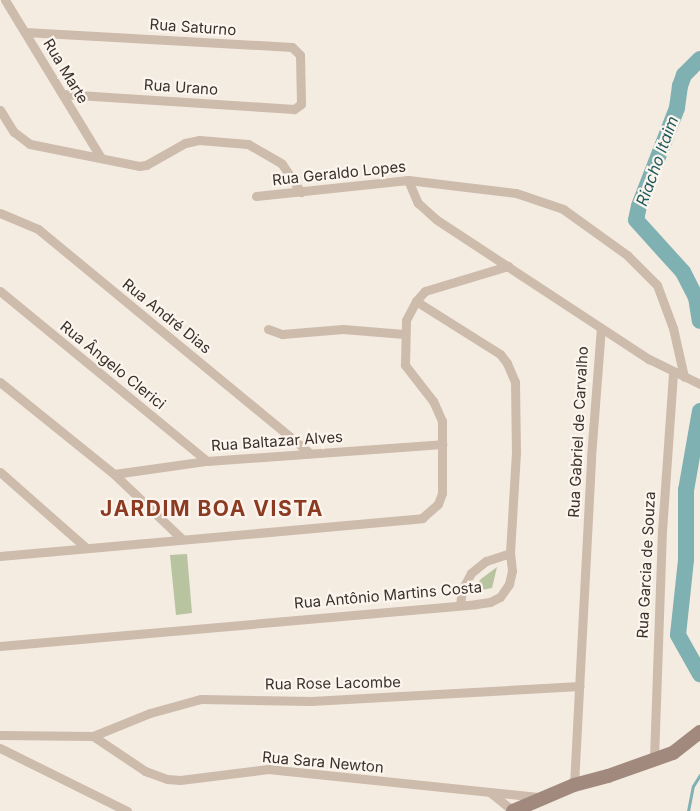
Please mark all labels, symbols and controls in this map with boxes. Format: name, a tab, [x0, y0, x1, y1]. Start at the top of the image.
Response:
street label: Rua Saturno	[149, 15, 237, 39]
street label: Rua Marte	[40, 35, 92, 107]
street label: Rua Urano	[143, 75, 219, 99]
water label: Riacho Itaim	[632, 114, 682, 208]
street label: Rua Geraldo Lopes	[271, 157, 407, 189]
street label: Rua André Dias	[119, 275, 215, 357]
street label: Rua Ângelo Clerici	[57, 317, 169, 413]
street label: Rua Gabriel de Carvalho	[565, 346, 591, 518]
street label: Rua Baltazar Alves	[210, 427, 344, 455]
street label: Rua Garcia de Souza	[633, 491, 659, 639]
district label: JARDIM BOA VISTA	[100, 496, 324, 522]
street label: Rua Antônio Martins Costa	[293, 578, 483, 612]
street label: Rua Rose Lacombe	[265, 673, 401, 693]
street label: Rua Sara Newton	[261, 748, 385, 776]

